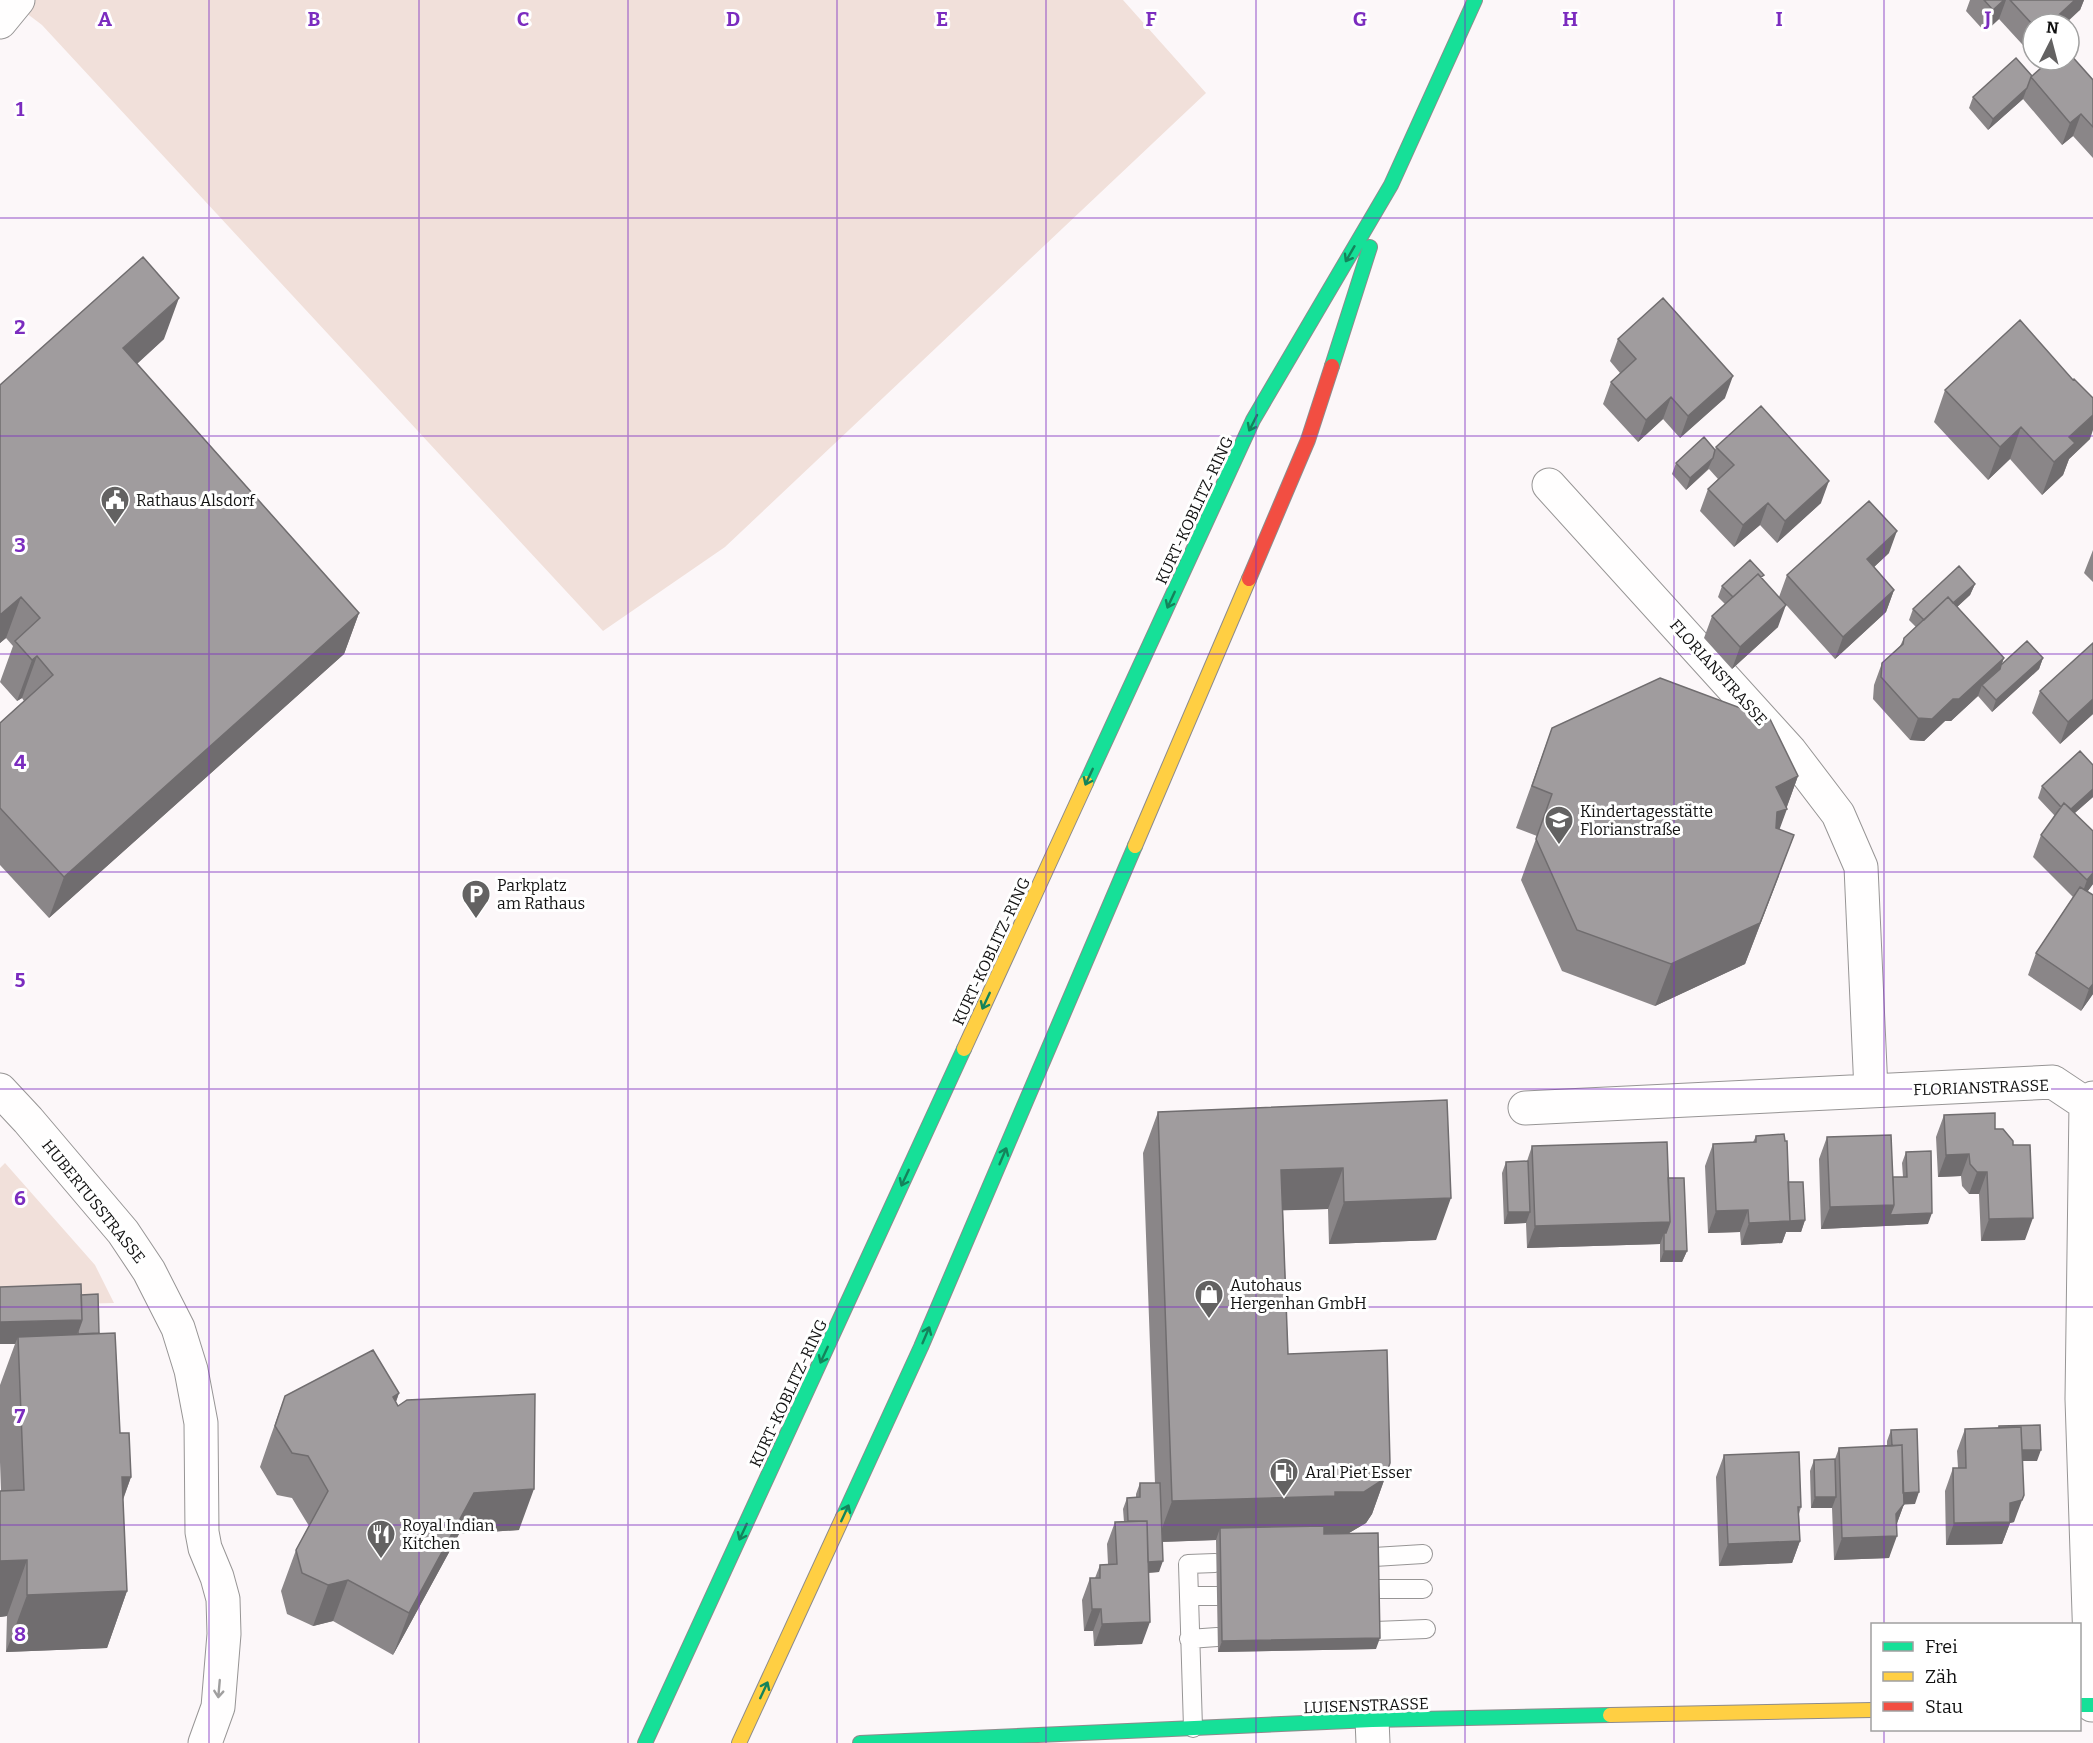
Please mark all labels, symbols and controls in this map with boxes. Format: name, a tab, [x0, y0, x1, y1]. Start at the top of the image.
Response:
text: A	[98, 7, 113, 31]
text: B	[308, 7, 321, 31]
text: C	[517, 7, 529, 31]
text: D	[726, 7, 740, 31]
text: E	[936, 7, 948, 31]
text: F	[1145, 7, 1157, 31]
text: G	[1353, 7, 1367, 31]
text: H	[1562, 7, 1578, 31]
text: I	[1775, 7, 1783, 31]
text: J	[1984, 7, 1992, 31]
north arrow	[2021, 12, 2081, 72]
text: N	[2045, 17, 2060, 38]
text: 1	[16, 97, 25, 121]
one-way arrow	[1344, 245, 1356, 262]
text: 2	[14, 315, 26, 339]
one-way arrow	[1246, 413, 1258, 431]
street label: KURT-KOBLITZ-RING	[1152, 433, 1237, 587]
public building icon: Rathaus Alsdorf	[99, 484, 131, 526]
place label: Rathaus Alsdorf	[136, 491, 256, 510]
text: 3	[14, 533, 26, 557]
one-way arrow	[1164, 590, 1176, 608]
street label: FLORIANSTRASSE	[1666, 615, 1771, 729]
text: 4	[14, 750, 26, 774]
one-way arrow	[1083, 767, 1095, 785]
place label: Kindertagesstätte Florianstraße	[1580, 802, 1713, 839]
school or university icon: Kindertagesstätte Florianstraße	[1543, 804, 1575, 846]
street label: KURT-KOBLITZ-RING	[949, 874, 1034, 1028]
place label: Parkplatz am Rathaus	[497, 876, 585, 913]
parking icon: Parkplatz am Rathaus	[460, 878, 492, 920]
text: 5	[15, 968, 26, 992]
one-way arrow	[980, 991, 992, 1009]
street label: FLORIANSTRASSE	[1913, 1076, 2049, 1099]
street label: HUBERTUSSTRASSE	[38, 1136, 149, 1267]
one-way arrow	[998, 1147, 1009, 1165]
one-way arrow	[899, 1168, 911, 1186]
text: 6	[14, 1186, 26, 1210]
place label: Autohaus Hergenhan GmbH	[1230, 1276, 1367, 1313]
shop icon: Autohaus Hergenhan GmbH	[1193, 1278, 1225, 1320]
street label: KURT-KOBLITZ-RING	[746, 1316, 831, 1470]
one-way arrow	[921, 1327, 932, 1345]
one-way arrow	[817, 1346, 828, 1364]
text: 7	[15, 1404, 26, 1428]
fuel station icon: Aral Piet Esser	[1268, 1456, 1300, 1498]
place label: Aral Piet Esser	[1305, 1463, 1412, 1482]
one-way arrow	[840, 1504, 851, 1522]
place label: Royal Indian Kitchen	[402, 1516, 494, 1553]
restaurant icon: Royal Indian Kitchen	[365, 1518, 397, 1560]
one-way arrow	[736, 1523, 748, 1541]
text: 8	[14, 1622, 26, 1646]
legend	[1871, 1623, 2081, 1731]
text: Frei	[1925, 1636, 1958, 1658]
text: Zäh	[1925, 1666, 1957, 1688]
one-way arrow	[213, 1679, 224, 1699]
one-way arrow	[758, 1681, 770, 1699]
street label: LUISENSTRASSE	[1303, 1694, 1429, 1717]
text: Stau	[1925, 1696, 1963, 1718]

